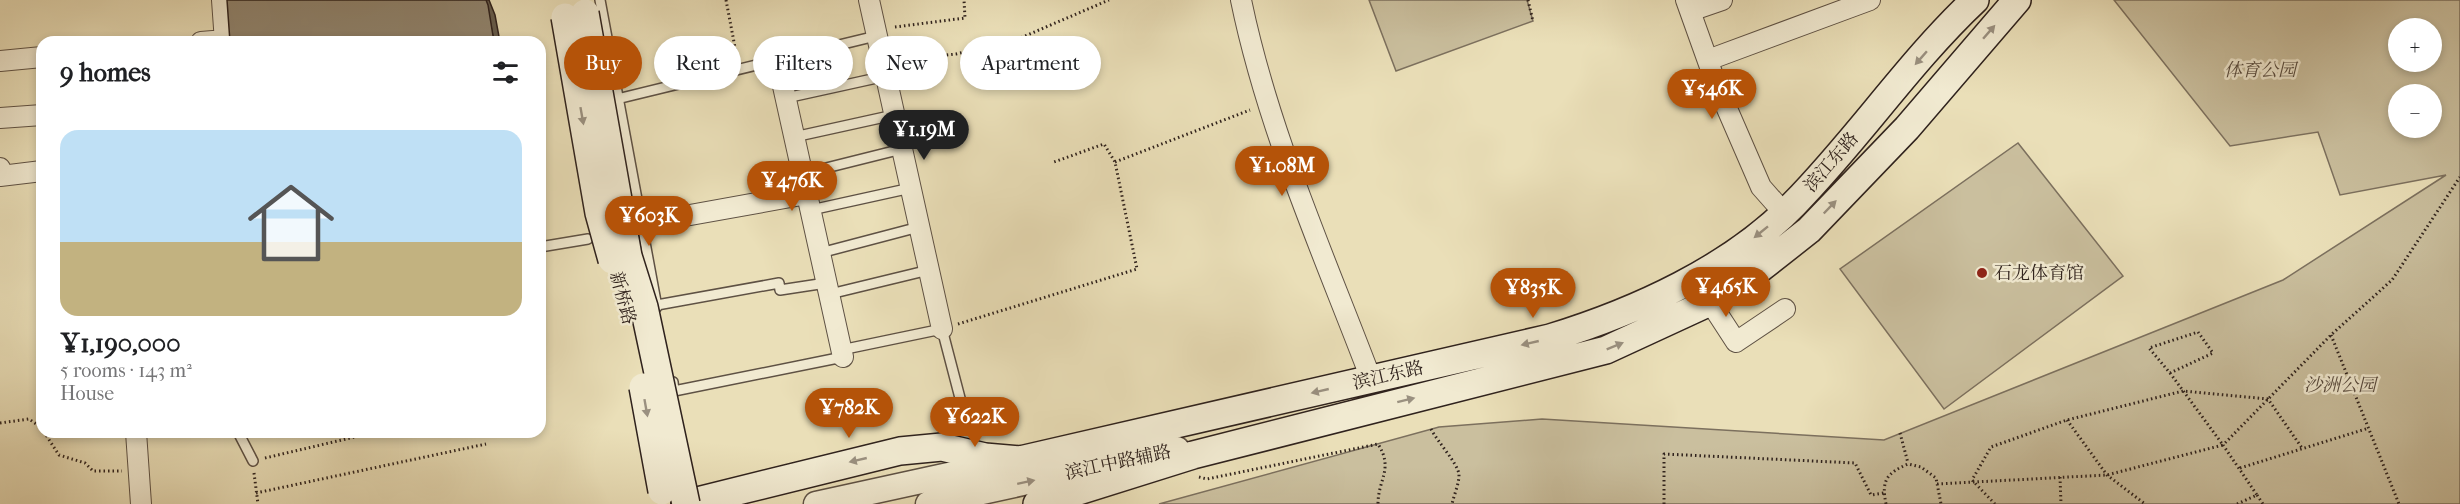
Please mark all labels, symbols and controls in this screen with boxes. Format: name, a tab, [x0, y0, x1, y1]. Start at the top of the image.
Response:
map controls	[2388, 18, 2442, 138]
button: +	[2388, 18, 2442, 72]
one-way arrow	[1983, 24, 1996, 40]
chip: Buy	[564, 36, 642, 90]
chip: Rent	[654, 36, 741, 90]
chip: Filters	[753, 36, 853, 90]
chip: New	[865, 36, 948, 90]
chip: Apartment	[960, 36, 1101, 90]
one-way arrow	[1915, 50, 1928, 65]
icon: filters	[489, 56, 522, 89]
text: 9 homes	[60, 57, 151, 88]
park label: 体育公园	[2224, 60, 2299, 81]
pin: ¥546K	[1670, 69, 1754, 120]
text: ¥546K	[1681, 77, 1743, 100]
button: −	[2388, 84, 2442, 138]
one-way arrow	[578, 106, 587, 125]
pin: ¥1.19M	[875, 110, 973, 161]
text: ¥1.19M	[893, 118, 955, 141]
street label: 滨江东路	[1800, 128, 1863, 196]
pin: ¥1.08M	[1233, 146, 1331, 197]
text: ¥1.08M	[1249, 154, 1315, 177]
pin: ¥476K	[750, 161, 834, 212]
icon: home	[237, 169, 345, 277]
text: ¥476K	[761, 169, 823, 192]
pin: ¥603K	[607, 196, 691, 247]
one-way arrow	[1823, 200, 1837, 215]
text: ¥603K	[619, 204, 679, 227]
one-way arrow	[1753, 225, 1769, 238]
place label: 石龙体育馆	[1994, 263, 2084, 284]
marker: 石龙体育馆	[1975, 266, 1989, 280]
pin: ¥465K	[1684, 267, 1768, 318]
pin: ¥835K	[1491, 268, 1575, 319]
street label: 新桥路	[605, 269, 640, 327]
text: ¥465K	[1695, 275, 1757, 298]
text: ¥835K	[1505, 276, 1561, 299]
text: ¥1,190,000	[60, 328, 181, 359]
one-way arrow	[1521, 338, 1540, 348]
one-way arrow	[1606, 341, 1624, 350]
street label: 滨江东路	[1351, 357, 1426, 394]
text: 5 rooms · 143 m²	[60, 359, 192, 382]
park label: 沙洲公园	[2304, 375, 2379, 396]
text: House	[60, 382, 114, 405]
one-way arrow	[1311, 386, 1329, 396]
pin: ¥782K	[807, 388, 891, 439]
one-way arrow	[1397, 394, 1415, 404]
text: ¥782K	[819, 396, 879, 419]
pin: ¥622K	[933, 397, 1017, 448]
one-way arrow	[642, 399, 651, 418]
text: ¥622K	[944, 405, 1006, 428]
street label: 滨江中路辅路	[1063, 441, 1173, 484]
one-way arrow	[849, 456, 868, 466]
one-way arrow	[1017, 477, 1035, 487]

